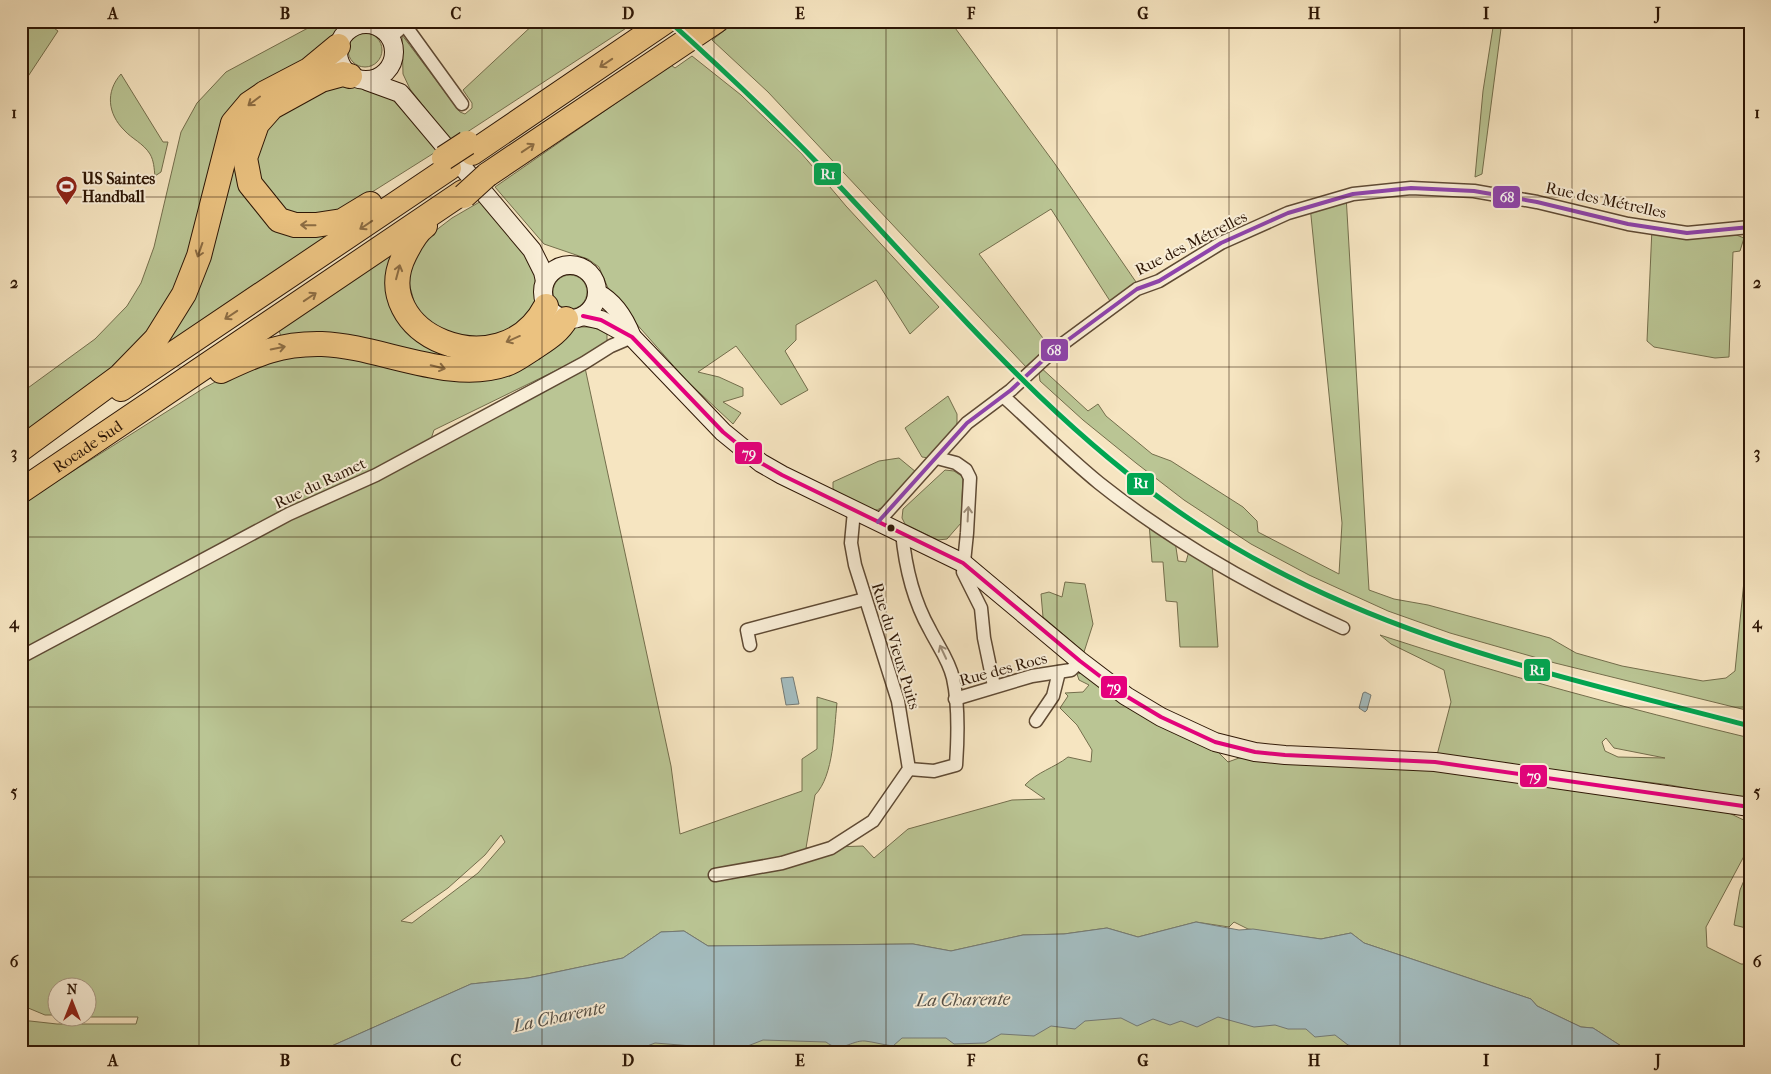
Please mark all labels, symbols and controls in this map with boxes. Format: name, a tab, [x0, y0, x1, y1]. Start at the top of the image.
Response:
text: A	[107, 4, 119, 23]
text: B	[280, 4, 290, 23]
text: C	[451, 4, 462, 23]
text: D	[622, 4, 634, 23]
text: E	[795, 4, 805, 23]
text: F	[966, 4, 976, 23]
text: G	[1137, 4, 1149, 23]
text: H	[1308, 4, 1321, 23]
text: I	[1483, 4, 1490, 23]
text: J	[1653, 4, 1661, 24]
one-way arrow	[599, 58, 613, 68]
one-way arrow	[247, 96, 261, 106]
text: 1	[11, 103, 17, 122]
text: 1	[1754, 103, 1760, 122]
one-way arrow	[520, 143, 534, 153]
line badge: R1	[813, 162, 842, 186]
text: R1	[820, 166, 836, 183]
place label: US Saintes Handball	[81, 169, 155, 206]
sports icon: US Saintes Handball	[54, 175, 78, 206]
street label: Rue des Métrelles	[1544, 178, 1668, 222]
line badge: 68	[1492, 185, 1521, 209]
text: 68	[1500, 189, 1514, 206]
street label: Rue des Métrelles	[1132, 207, 1250, 279]
one-way arrow	[300, 220, 316, 230]
one-way arrow	[359, 220, 373, 230]
one-way arrow	[195, 242, 204, 258]
one-way arrow	[394, 265, 404, 281]
text: 2	[10, 273, 18, 292]
text: 2	[1753, 273, 1761, 292]
one-way arrow	[302, 291, 316, 301]
one-way arrow	[224, 311, 238, 321]
one-way arrow	[506, 335, 521, 345]
line badge: 68	[1040, 338, 1069, 362]
text: 68	[1047, 342, 1061, 359]
one-way arrow	[270, 343, 286, 352]
one-way arrow	[429, 363, 445, 372]
street label: Rocade Sud	[49, 416, 126, 476]
line badge: 79	[734, 441, 763, 465]
text: 3	[11, 443, 17, 463]
text: 3	[1754, 443, 1760, 463]
text: 79	[741, 445, 756, 462]
street label: Rue du Ramet	[271, 453, 369, 513]
line badge: R1	[1126, 472, 1155, 496]
text: R1	[1133, 475, 1149, 492]
one-way arrow	[964, 506, 973, 522]
unlabelled marker	[886, 523, 896, 533]
street label: Rue du Vieux Puits	[868, 580, 924, 712]
text: 4	[8, 613, 20, 633]
text: 4	[1751, 613, 1763, 633]
one-way arrow	[937, 645, 947, 660]
street label: Rue des Rocs	[957, 648, 1049, 690]
line badge: R1	[1523, 658, 1551, 682]
text: R1	[1529, 662, 1545, 679]
line badge: 79	[1100, 675, 1128, 699]
text: 79	[1106, 679, 1121, 696]
line badge: 79	[1519, 764, 1548, 788]
text: 79	[1526, 768, 1541, 785]
text: 5	[11, 782, 18, 801]
text: 5	[1754, 782, 1761, 801]
text: 6	[10, 952, 19, 971]
text: 6	[1753, 952, 1762, 971]
north arrow	[48, 976, 98, 1026]
text: N	[67, 981, 78, 998]
water label: La Charente	[914, 989, 1011, 1011]
water label: La Charente	[509, 997, 608, 1037]
text: A	[107, 1051, 119, 1070]
text: B	[280, 1051, 290, 1070]
text: C	[451, 1051, 462, 1070]
text: D	[622, 1051, 634, 1070]
text: E	[795, 1051, 805, 1070]
text: F	[966, 1051, 976, 1070]
text: G	[1137, 1051, 1149, 1070]
text: H	[1308, 1051, 1321, 1070]
text: I	[1483, 1051, 1490, 1070]
text: J	[1653, 1051, 1661, 1071]

